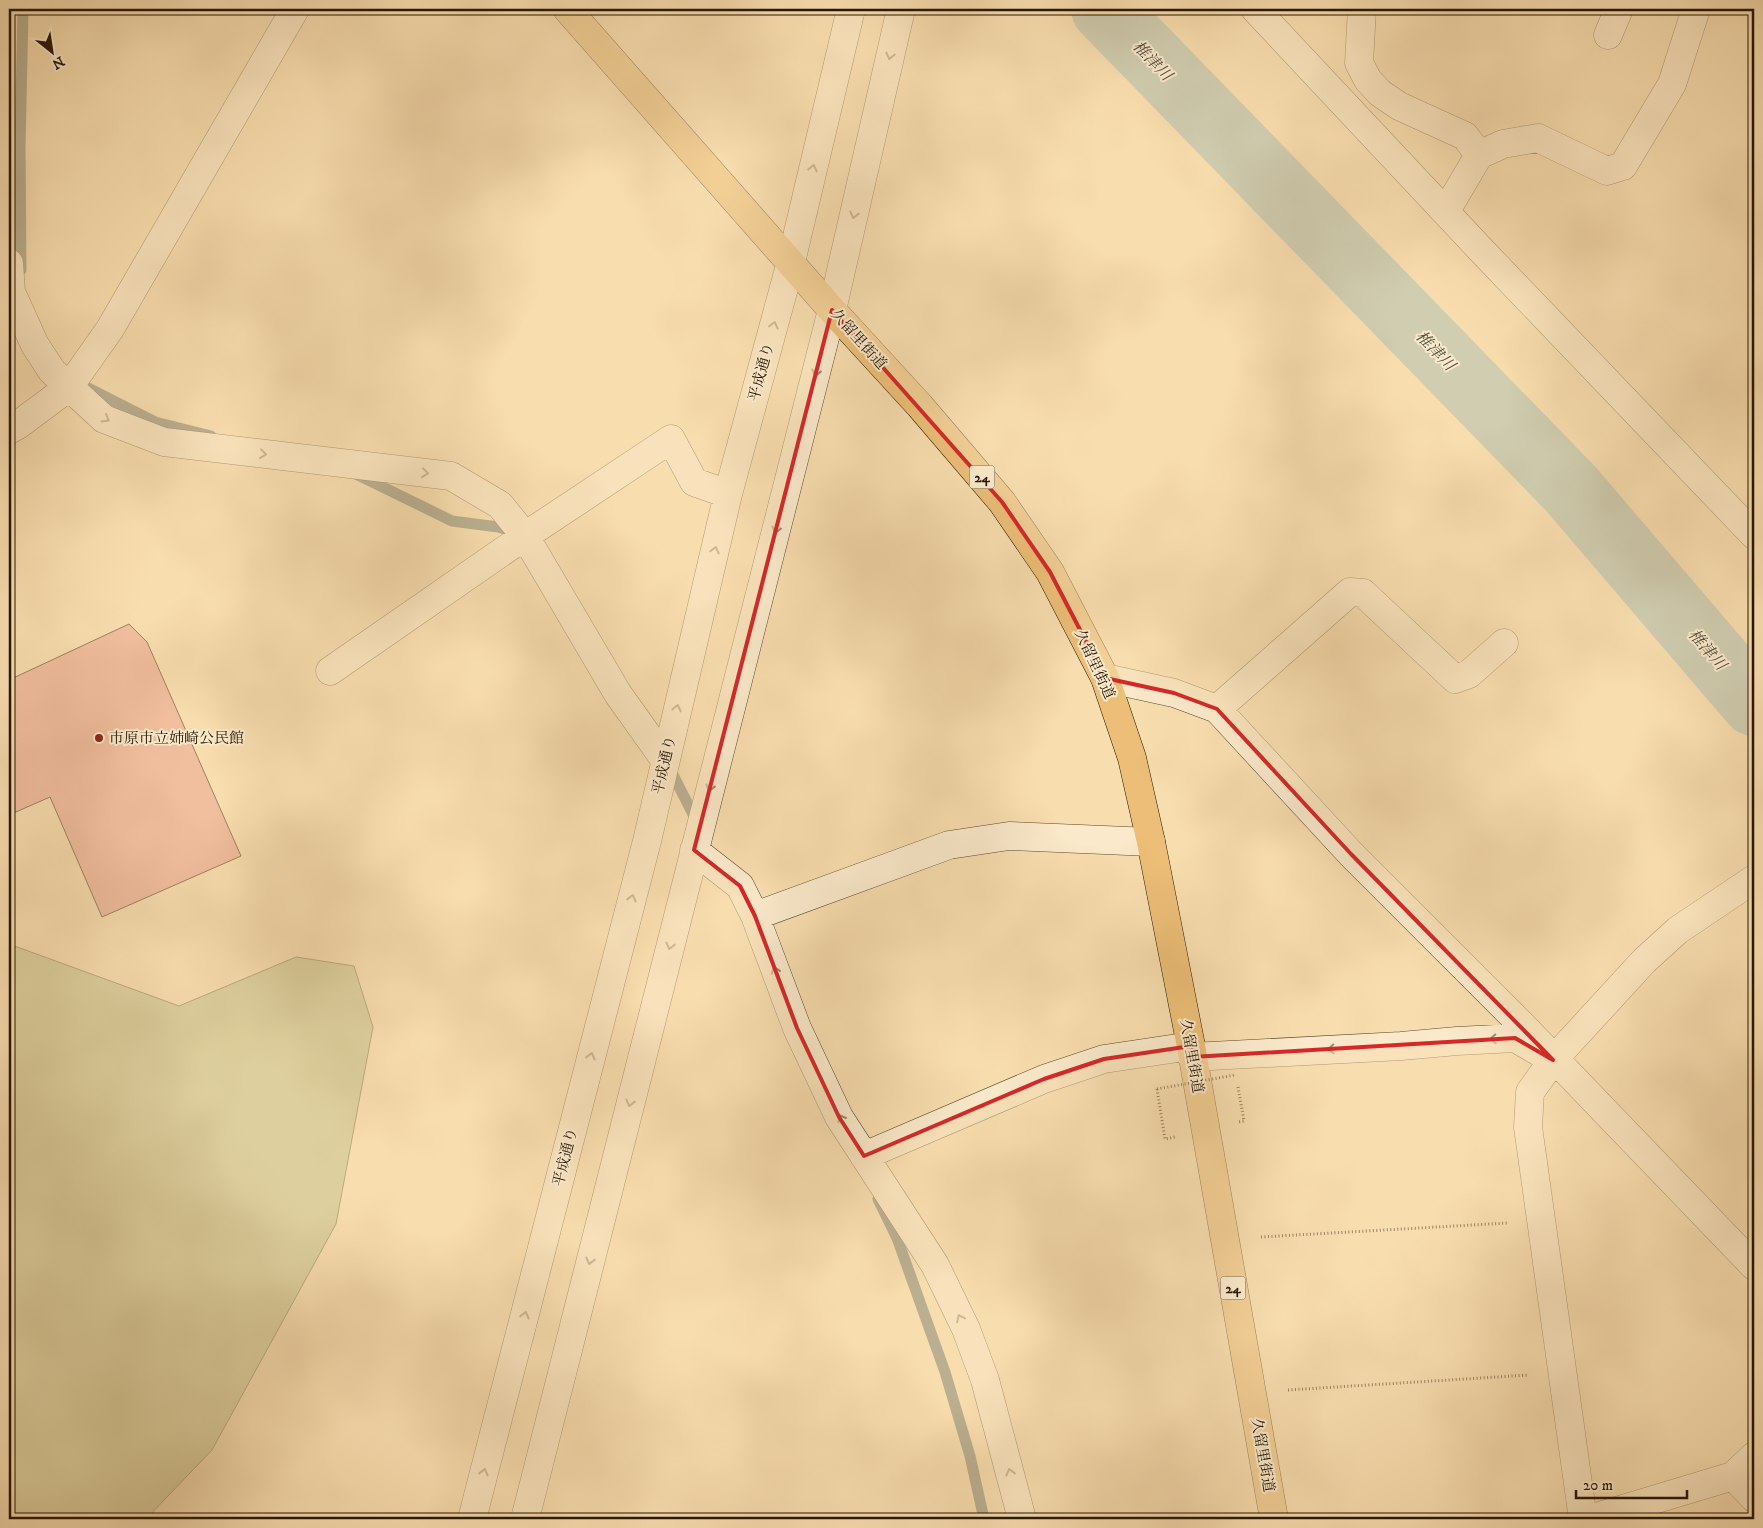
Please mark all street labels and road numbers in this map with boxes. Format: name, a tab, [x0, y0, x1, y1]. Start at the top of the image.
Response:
street label: 久留里街道	[826, 305, 891, 374]
street label: 平成通り	[745, 341, 778, 404]
road number: 24	[970, 466, 994, 488]
street label: 久留里街道	[1070, 626, 1119, 702]
street label: 平成通り	[648, 734, 680, 796]
street label: 久留里街道	[1176, 1017, 1207, 1095]
street label: 平成通り	[549, 1126, 582, 1189]
road number: 24	[1220, 1276, 1246, 1300]
street label: 久留里街道	[1247, 1416, 1278, 1494]

